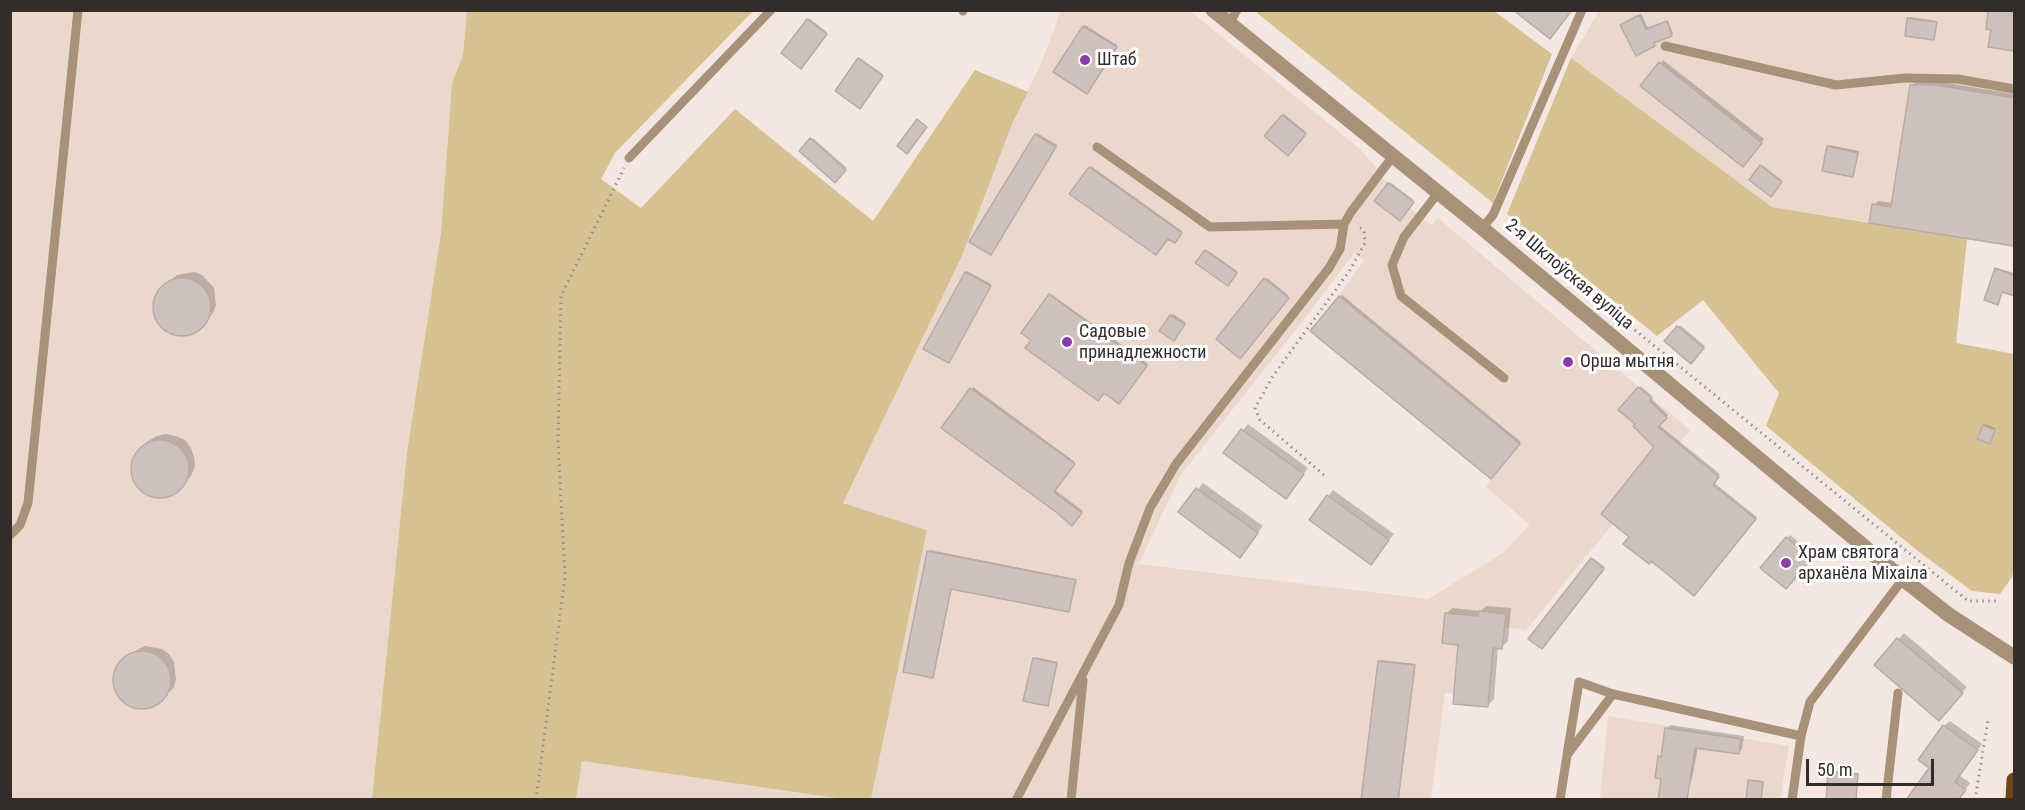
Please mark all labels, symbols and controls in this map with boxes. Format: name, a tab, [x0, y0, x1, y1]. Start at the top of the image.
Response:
place label: Штаб	[1097, 49, 1137, 71]
marker: Штаб	[1078, 53, 1092, 67]
street label: 2-я Шклоўская вуліца	[1500, 215, 1638, 335]
place label: Садовые принадлежности	[1079, 321, 1207, 364]
marker: Садовые принадлежности	[1060, 335, 1074, 349]
place label: Орша мытня	[1580, 351, 1674, 373]
marker: Орша мытня	[1561, 355, 1575, 369]
place label: Храм святога арханёла Міхаіла	[1798, 542, 1928, 584]
marker: Храм святога арханёла Міхаіла	[1779, 556, 1793, 570]
scale bar	[1809, 747, 1936, 785]
text: 50 m	[1817, 759, 1852, 780]

